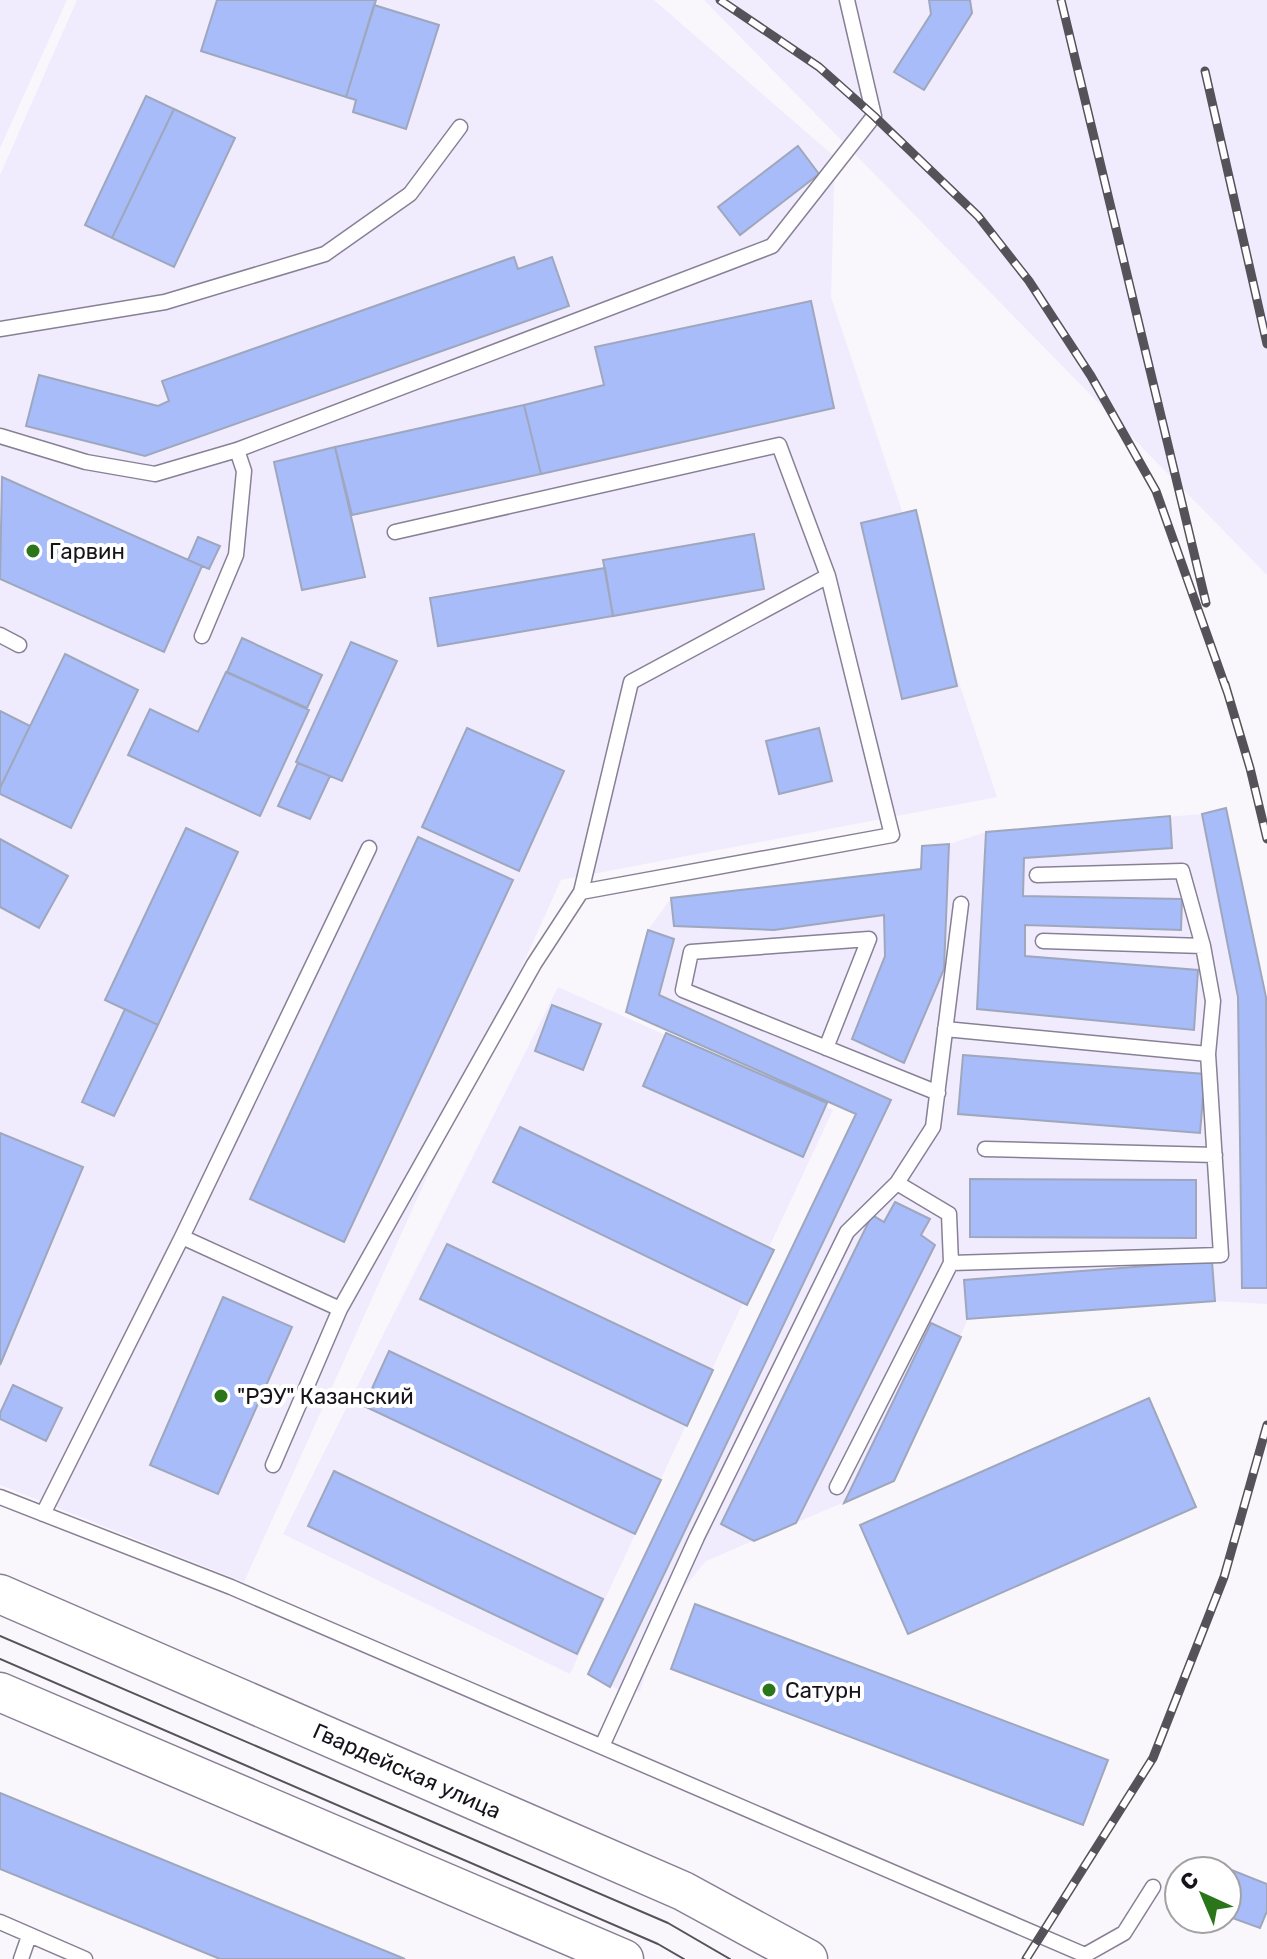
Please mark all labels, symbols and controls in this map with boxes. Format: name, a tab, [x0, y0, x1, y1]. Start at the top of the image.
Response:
place label: Гарвин	[49, 538, 125, 565]
marker: Гарвин	[24, 542, 42, 560]
place label: "РЭУ" Казанский	[237, 1383, 414, 1410]
marker: "РЭУ" Казанский	[212, 1387, 230, 1405]
place label: Сатурн	[785, 1677, 862, 1704]
marker: Сатурн	[760, 1681, 778, 1699]
street label: Гвардейская улица	[309, 1717, 505, 1825]
north arrow	[1163, 1855, 1243, 1935]
text: С	[1175, 1866, 1204, 1896]

